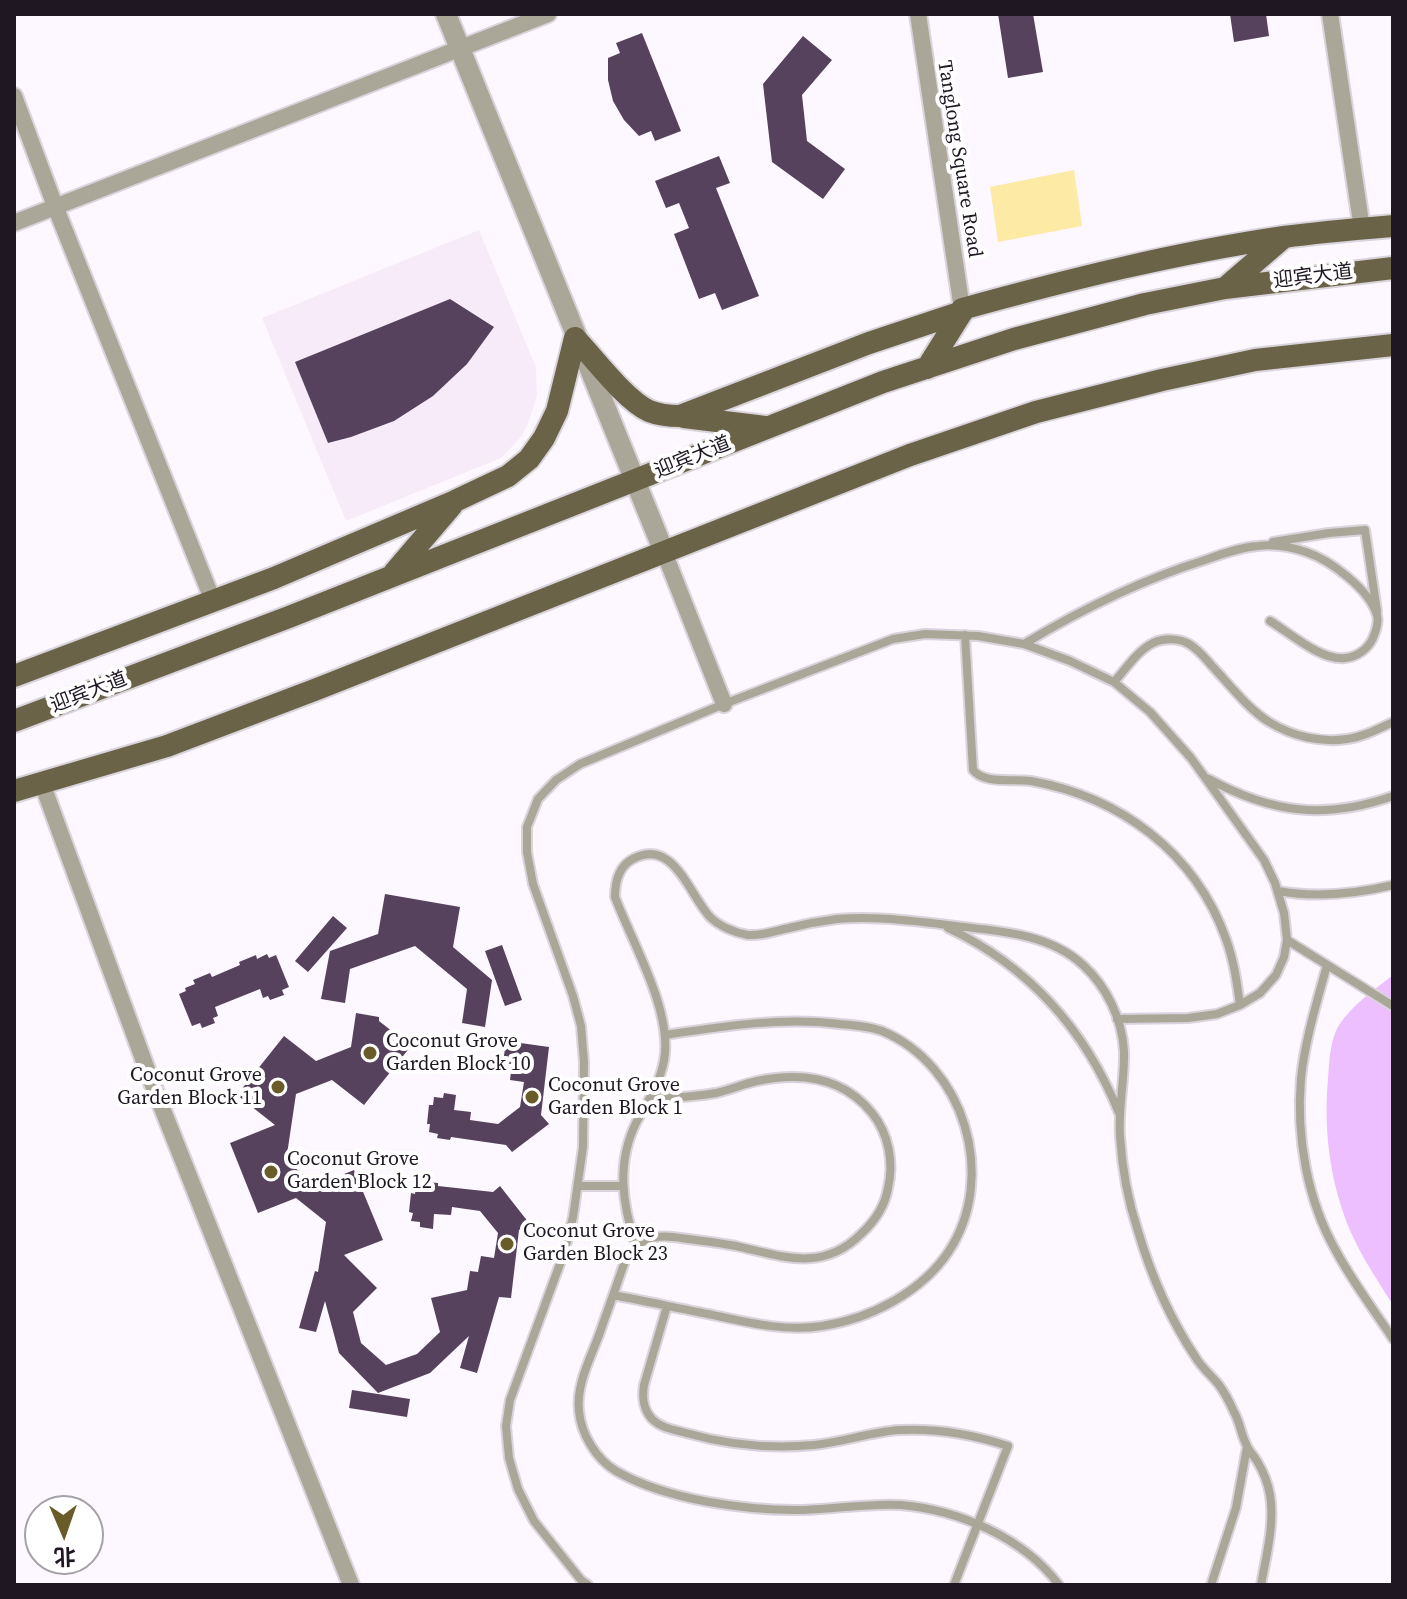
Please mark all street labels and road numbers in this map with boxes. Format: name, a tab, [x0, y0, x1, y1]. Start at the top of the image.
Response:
street label: Tanglong Square Road	[932, 59, 986, 259]
street label: 迎宾大道	[1272, 260, 1354, 294]
street label: 迎宾大道	[651, 432, 735, 484]
street label: 迎宾大道	[47, 667, 131, 719]

